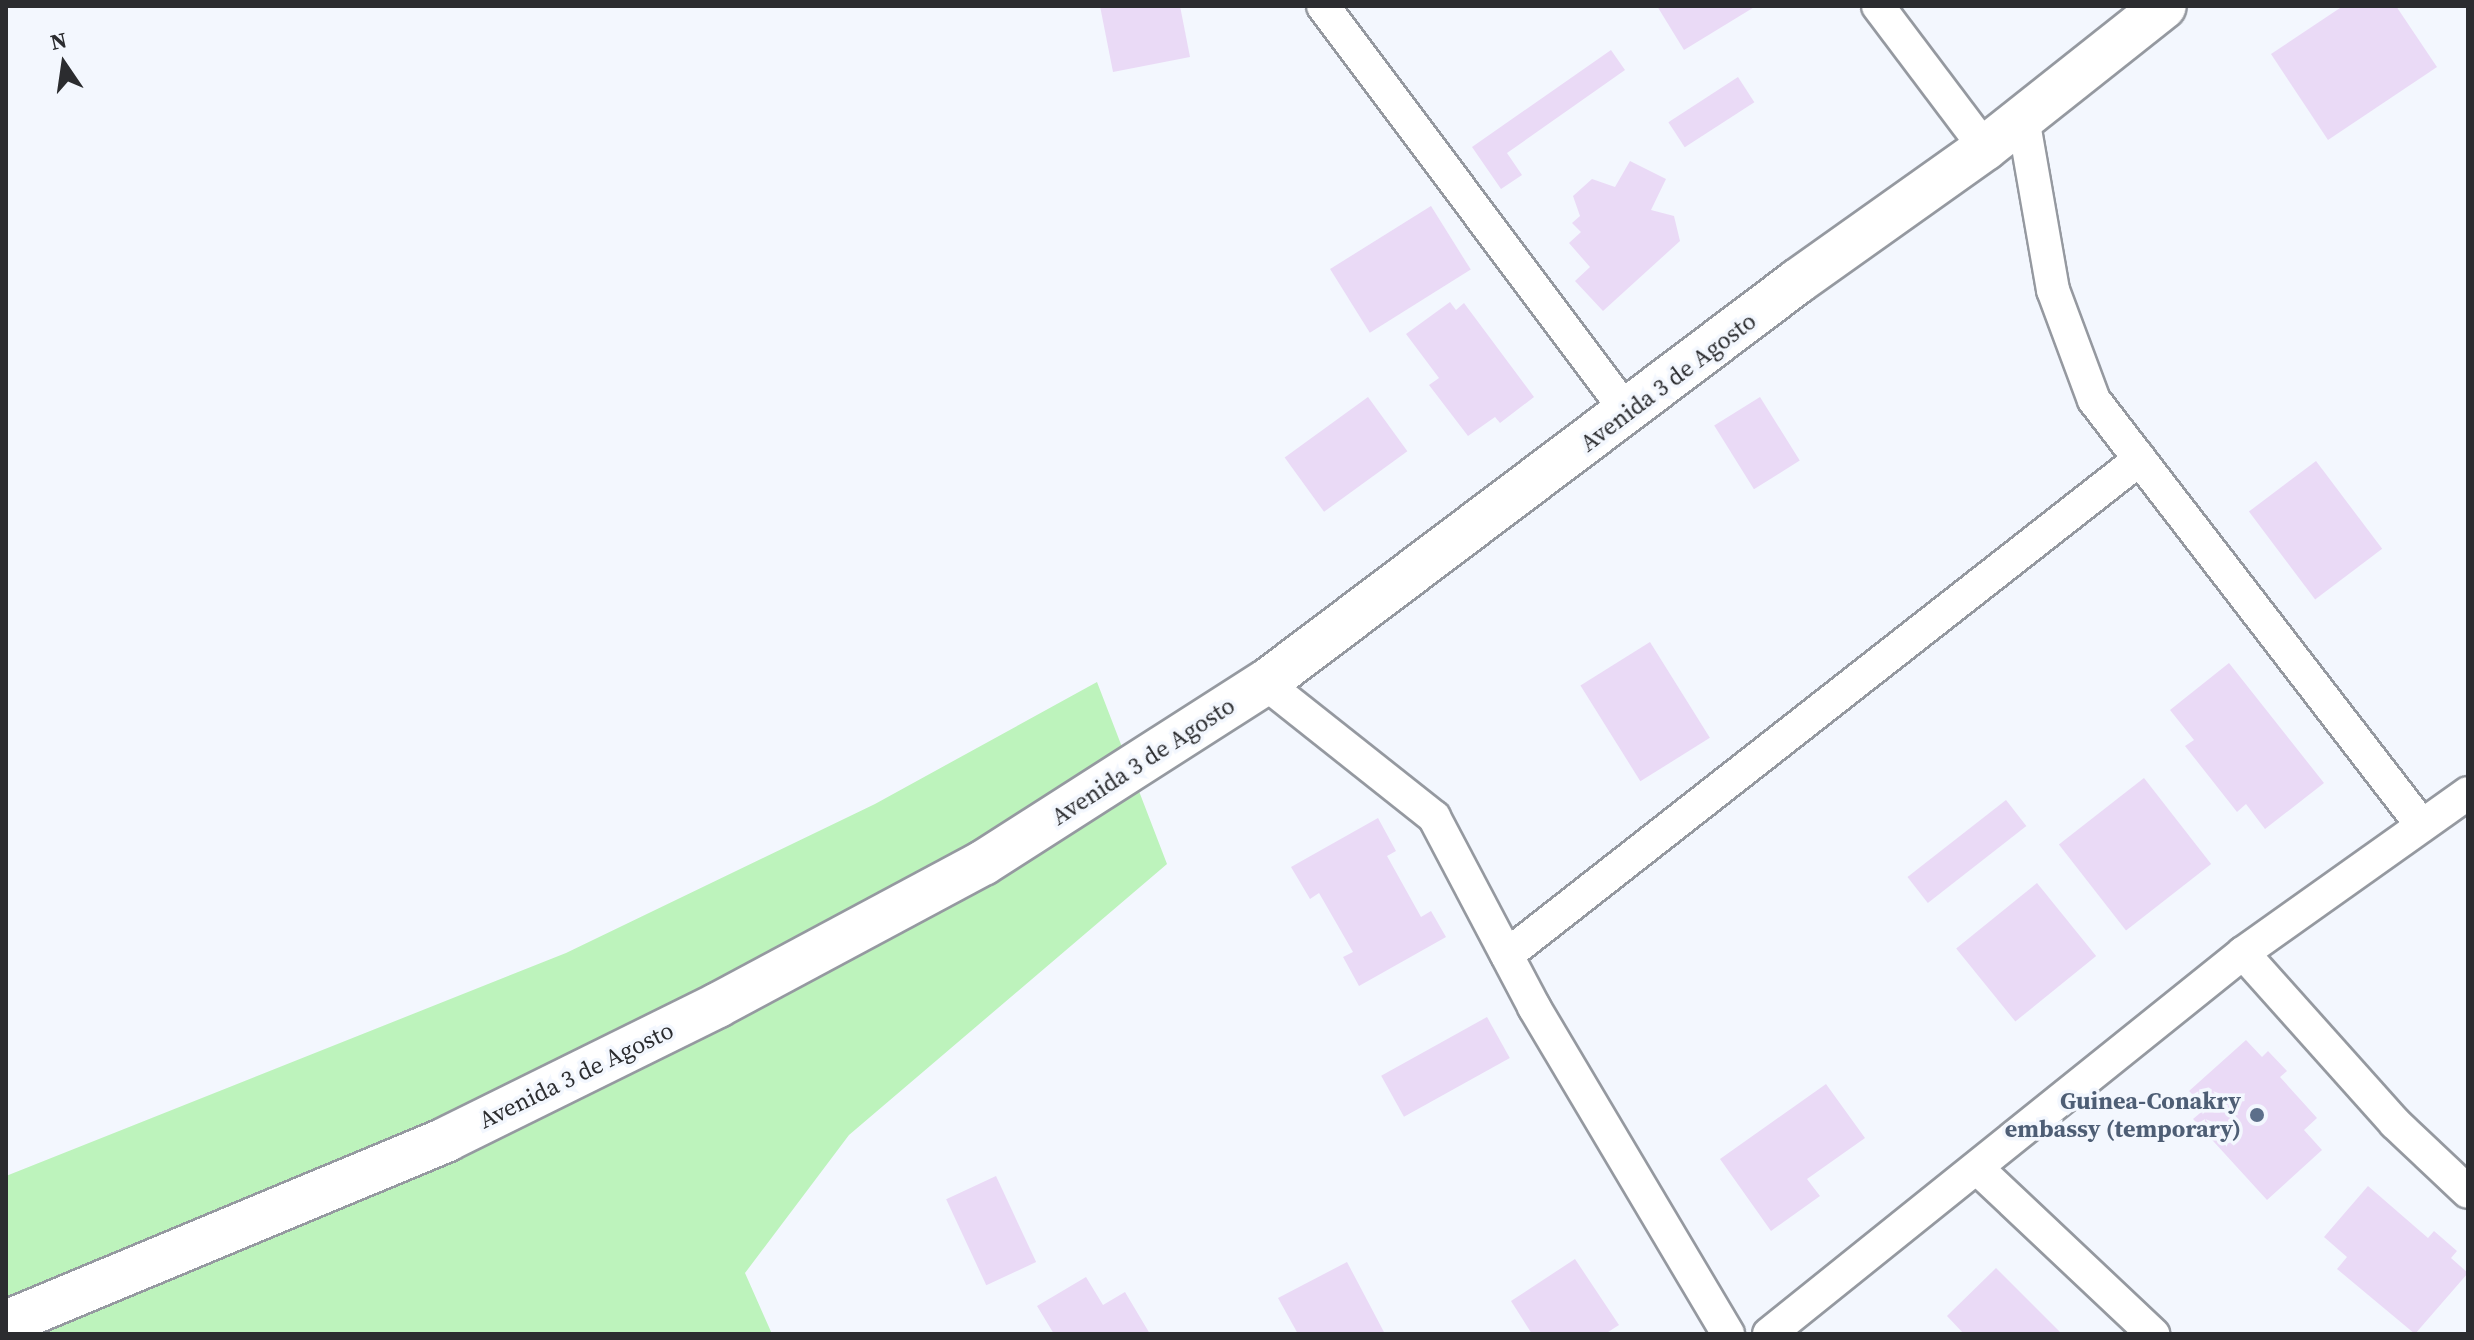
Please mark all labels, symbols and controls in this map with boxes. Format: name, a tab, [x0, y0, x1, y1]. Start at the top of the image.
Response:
north arrow	[24, 24, 104, 104]
text: N	[47, 24, 70, 57]
street label: Avenida 3 de Agosto	[1574, 306, 1762, 458]
street label: Avenida 3 de Agosto	[1046, 691, 1240, 831]
street label: Avenida 3 de Agosto	[474, 1015, 678, 1135]
place label: Guinea-Conakry embassy (temporary)	[2005, 1087, 2241, 1143]
marker: Guinea-Conakry embassy (temporary)	[2248, 1106, 2266, 1124]

